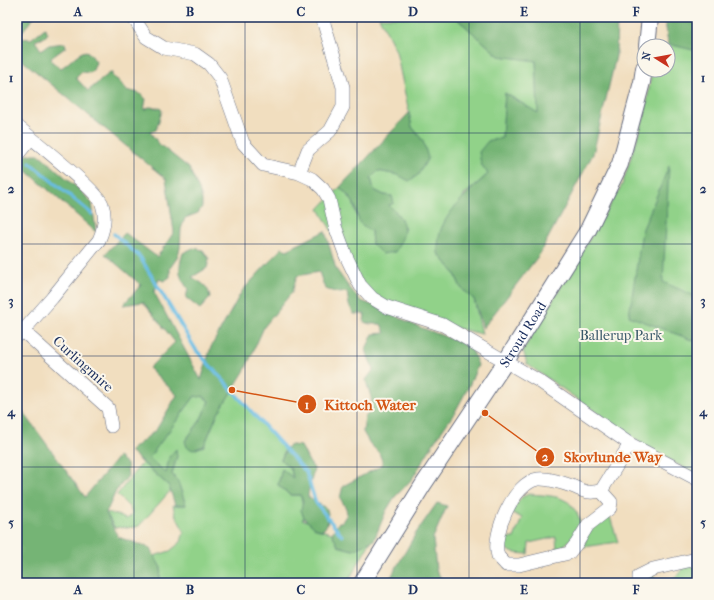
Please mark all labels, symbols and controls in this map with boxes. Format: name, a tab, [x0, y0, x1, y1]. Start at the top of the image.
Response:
text: A	[73, 4, 83, 19]
text: B	[186, 4, 195, 19]
text: C	[297, 4, 306, 19]
text: D	[408, 4, 418, 19]
text: E	[520, 4, 528, 19]
text: F	[632, 4, 640, 19]
north arrow	[636, 38, 676, 78]
text: N	[639, 50, 654, 62]
text: 1	[9, 70, 14, 85]
text: 1	[701, 70, 706, 85]
text: 2	[8, 181, 15, 196]
text: 2	[700, 181, 707, 196]
text: 3	[8, 293, 14, 309]
text: 3	[700, 293, 706, 309]
street label: Stroud Road	[496, 298, 550, 371]
park label: Ballerup Park	[580, 327, 663, 344]
street label: Curlingmire	[49, 332, 117, 396]
callout: Kittoch Water	[297, 391, 424, 418]
text: Kittoch Water	[324, 396, 416, 414]
text: 1	[305, 398, 309, 412]
text: 4	[6, 404, 16, 420]
text: 4	[698, 404, 708, 420]
callout: Skovlunde Way	[535, 444, 670, 471]
text: Skovlunde Way	[564, 448, 663, 466]
text: 2	[542, 450, 549, 464]
text: 5	[8, 515, 14, 530]
text: 5	[700, 515, 706, 530]
text: A	[73, 582, 83, 597]
text: B	[186, 582, 195, 597]
text: C	[297, 582, 306, 597]
text: D	[408, 582, 418, 597]
text: E	[520, 582, 528, 597]
text: F	[632, 582, 640, 597]

